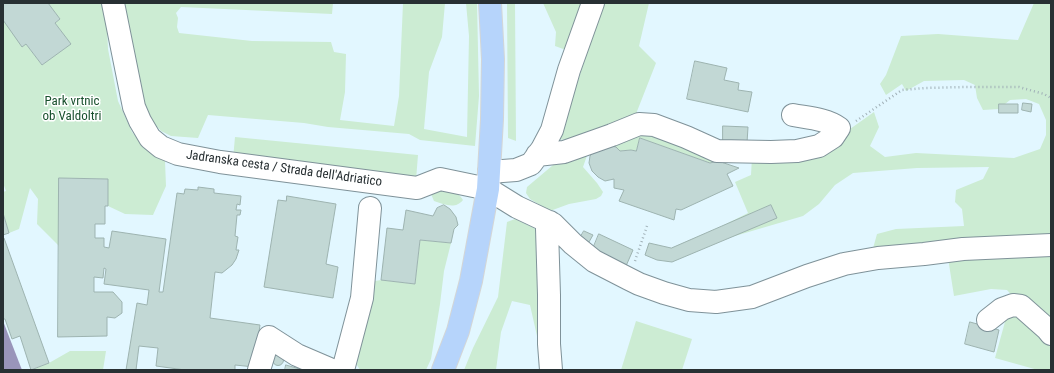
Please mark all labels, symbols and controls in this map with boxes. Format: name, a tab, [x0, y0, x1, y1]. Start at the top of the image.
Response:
park label: Park vrtnic ob Valdoltri	[43, 94, 101, 125]
street label: Jadranska cesta / Strada dell'Adriatico	[185, 148, 383, 190]

